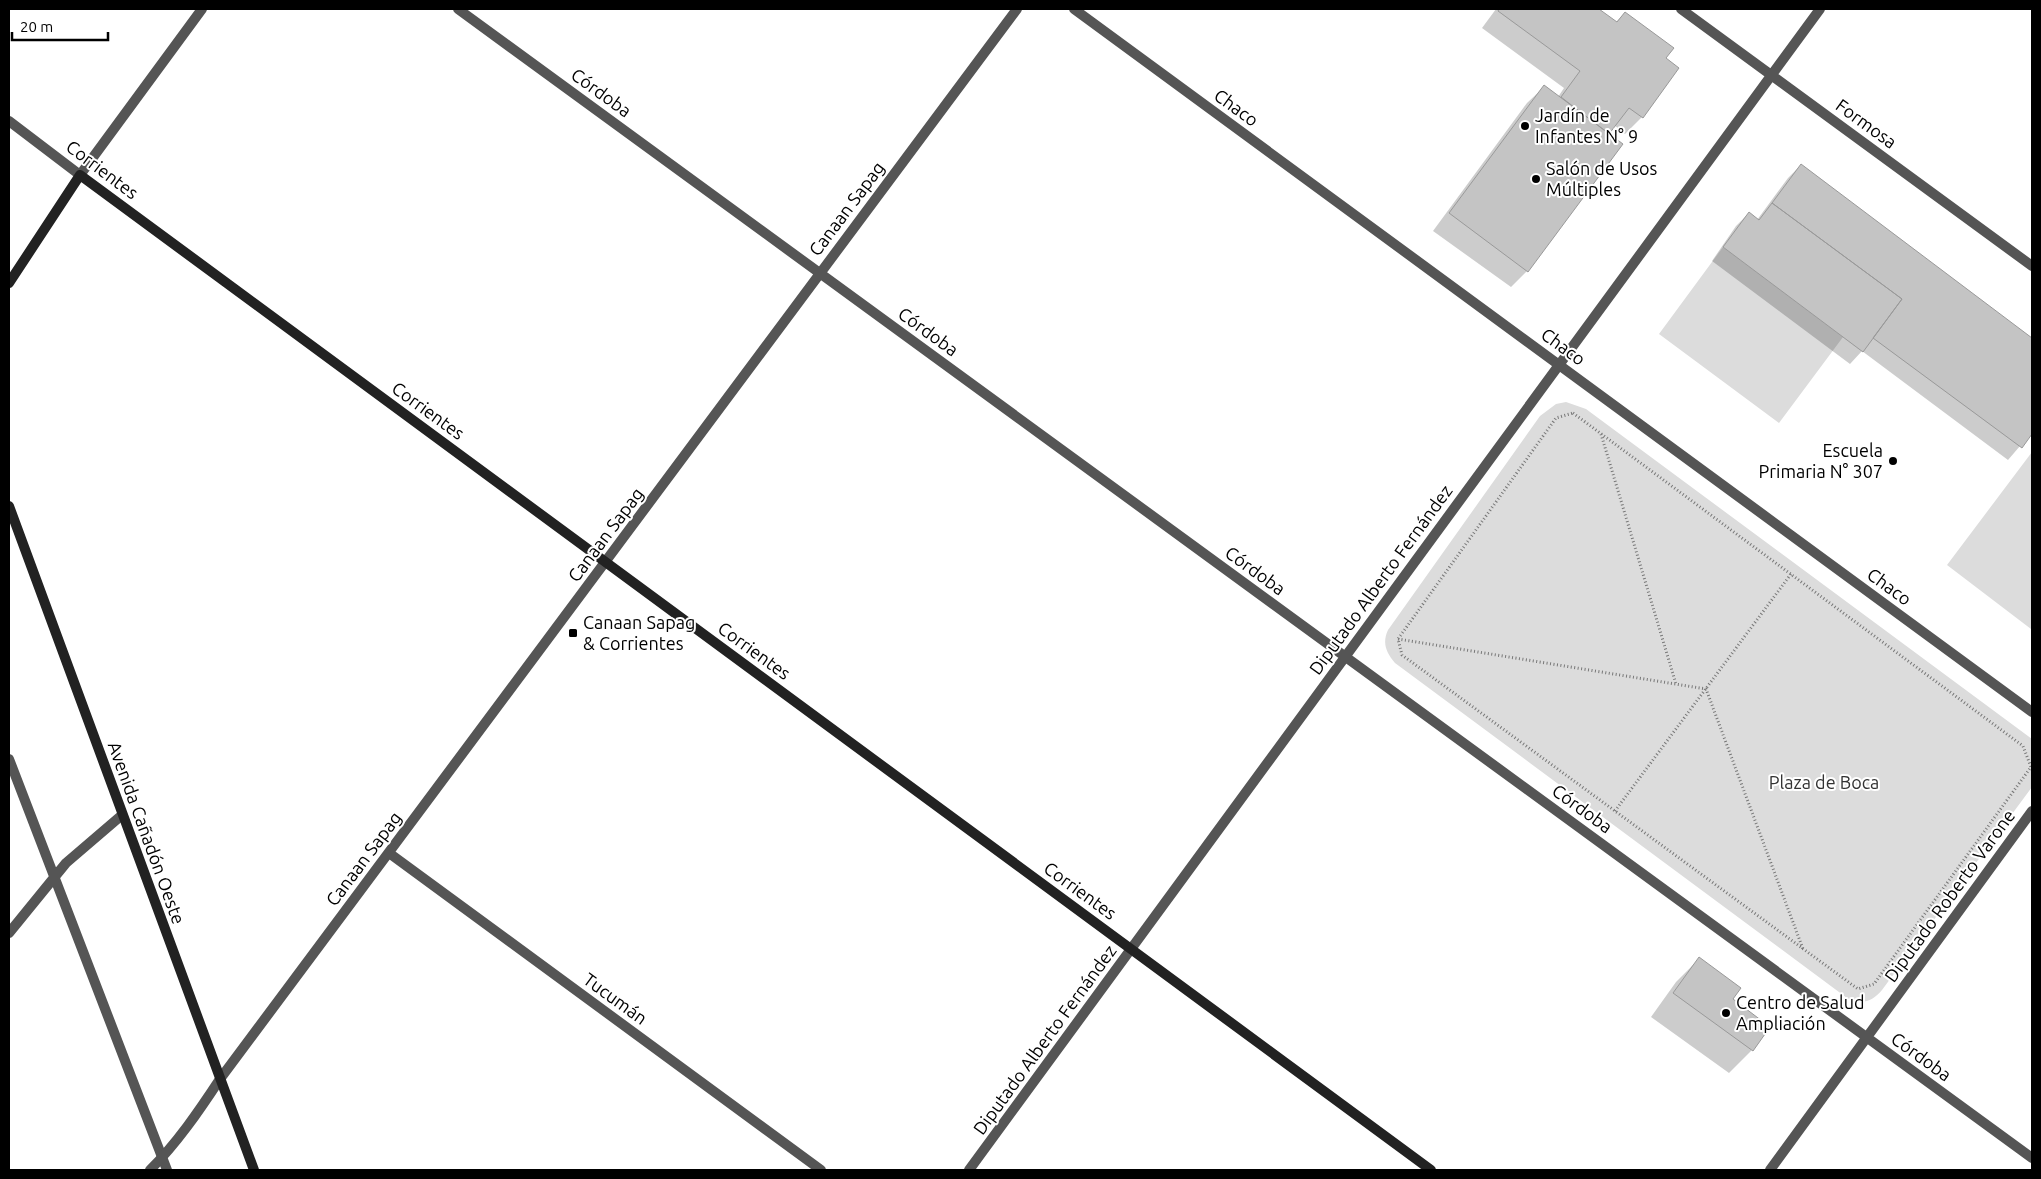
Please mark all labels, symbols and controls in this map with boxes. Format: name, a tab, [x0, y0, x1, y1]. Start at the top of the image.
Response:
scale bar	[12, 10, 109, 42]
text: 20 m	[20, 18, 53, 35]
street label: Córdoba	[568, 64, 635, 121]
street label: Chaco	[1211, 85, 1262, 130]
street label: Formosa	[1832, 95, 1901, 152]
place label: Jardín de Infantes N° 9	[1535, 105, 1638, 146]
marker: Jardín de Infantes N° 9	[1519, 120, 1531, 132]
street label: Corrientes	[63, 136, 143, 203]
street label: Canaan Sapag	[804, 158, 888, 259]
place label: Salón de Usos Múltiples	[1546, 158, 1658, 199]
marker: Salón de Usos Múltiples	[1530, 173, 1542, 185]
street label: Córdoba	[895, 303, 962, 360]
street label: Chaco	[1538, 324, 1589, 369]
street label: Corrientes	[388, 377, 469, 443]
place label: Escuela Primaria N° 307	[1758, 440, 1883, 481]
marker: Escuela Primaria N° 307	[1887, 455, 1899, 467]
street label: Diputado Alberto Fernández	[1305, 481, 1456, 678]
street label: Canaan Sapag	[563, 484, 647, 585]
street label: Córdoba	[1222, 542, 1289, 599]
street label: Chaco	[1864, 564, 1915, 609]
place label: Canaan Sapag & Corrientes	[583, 612, 695, 653]
street label: Corrientes	[714, 617, 795, 683]
marker: Canaan Sapag & Corrientes	[567, 627, 579, 639]
street label: Avenida Cañadón Oeste	[105, 739, 189, 927]
park label: Plaza de Boca	[1769, 772, 1879, 792]
street label: Córdoba	[1549, 780, 1616, 837]
street label: Diputado Roberto Varone	[1880, 805, 2018, 985]
street label: Canaan Sapag	[321, 808, 405, 909]
street label: Corrientes	[1040, 857, 1121, 923]
street label: Diputado Alberto Fernández	[969, 941, 1120, 1138]
street label: Tucumán	[580, 968, 651, 1028]
place label: Centro de Salud Ampliación	[1736, 992, 1865, 1033]
marker: Centro de Salud Ampliación	[1720, 1007, 1732, 1019]
street label: Córdoba	[1888, 1028, 1955, 1085]

